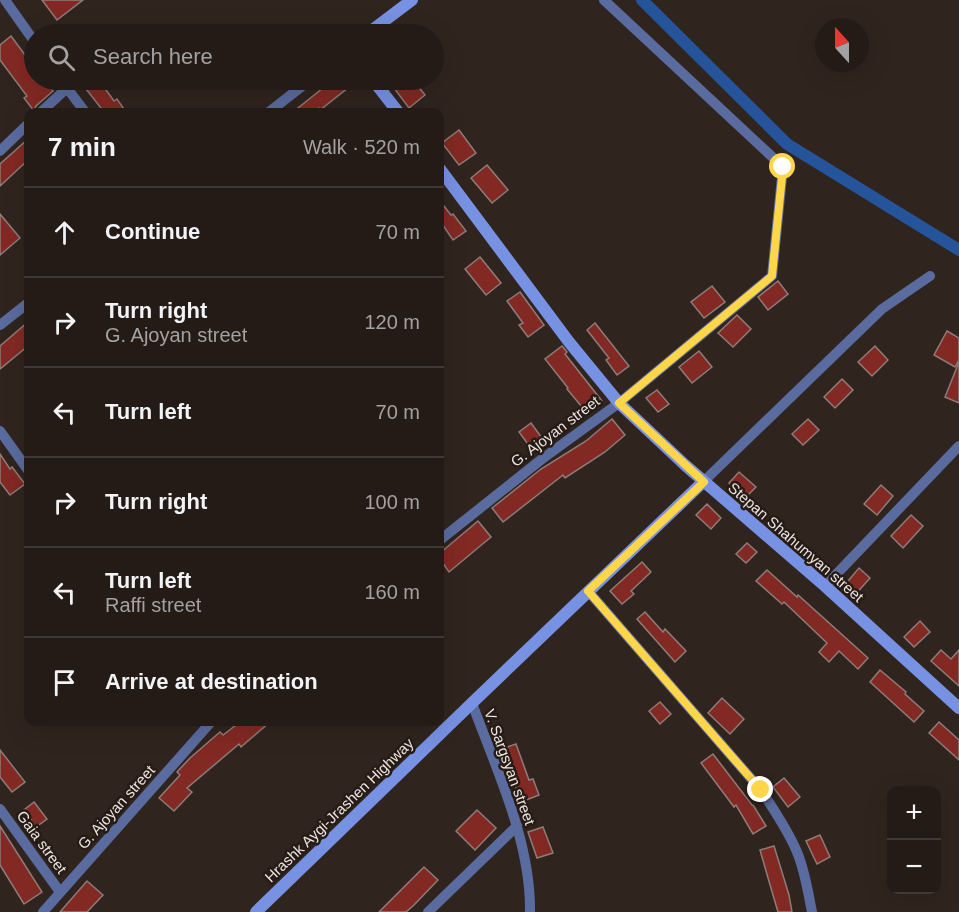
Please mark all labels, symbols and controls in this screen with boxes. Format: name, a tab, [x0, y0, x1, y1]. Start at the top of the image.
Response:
north arrow	[815, 18, 869, 72]
search box	[24, 24, 444, 90]
icon: search	[45, 41, 78, 74]
text: Search here	[93, 44, 213, 69]
text: 7 min	[48, 132, 116, 162]
text: Walk · 520 m	[303, 136, 420, 158]
route start	[769, 153, 795, 179]
icon: ahead	[48, 216, 81, 249]
text: Continue	[105, 219, 200, 244]
text: 70 m	[376, 221, 420, 243]
text: Turn right	[105, 298, 207, 323]
icon: right	[48, 306, 81, 339]
text: 120 m	[364, 311, 420, 333]
text: G. Ajoyan street	[105, 324, 247, 346]
street label: G. Ajoyan street	[507, 392, 603, 470]
icon: left	[48, 396, 81, 429]
text: Turn left	[105, 399, 191, 424]
text: 70 m	[376, 401, 420, 423]
street label: Stepan Shahumyan street	[725, 479, 868, 606]
icon: right	[48, 486, 81, 519]
text: Turn right	[105, 489, 207, 514]
text: 100 m	[364, 491, 420, 513]
text: Turn left	[105, 568, 191, 593]
icon: left	[48, 576, 81, 609]
text: 160 m	[364, 581, 420, 603]
text: Raffi street	[105, 594, 201, 616]
icon: arrive	[48, 666, 81, 699]
text: Arrive at destination	[105, 669, 318, 694]
street label: V. Sargsyan street	[481, 707, 539, 828]
street label: Hrashk Aygi-Jrashen Highway	[261, 734, 417, 886]
street label: G. Ajoyan street	[74, 761, 159, 852]
route end	[747, 776, 773, 802]
map controls	[887, 786, 941, 894]
button: +	[887, 786, 941, 840]
street label: Gaia street	[14, 807, 71, 877]
button: −	[887, 840, 941, 894]

